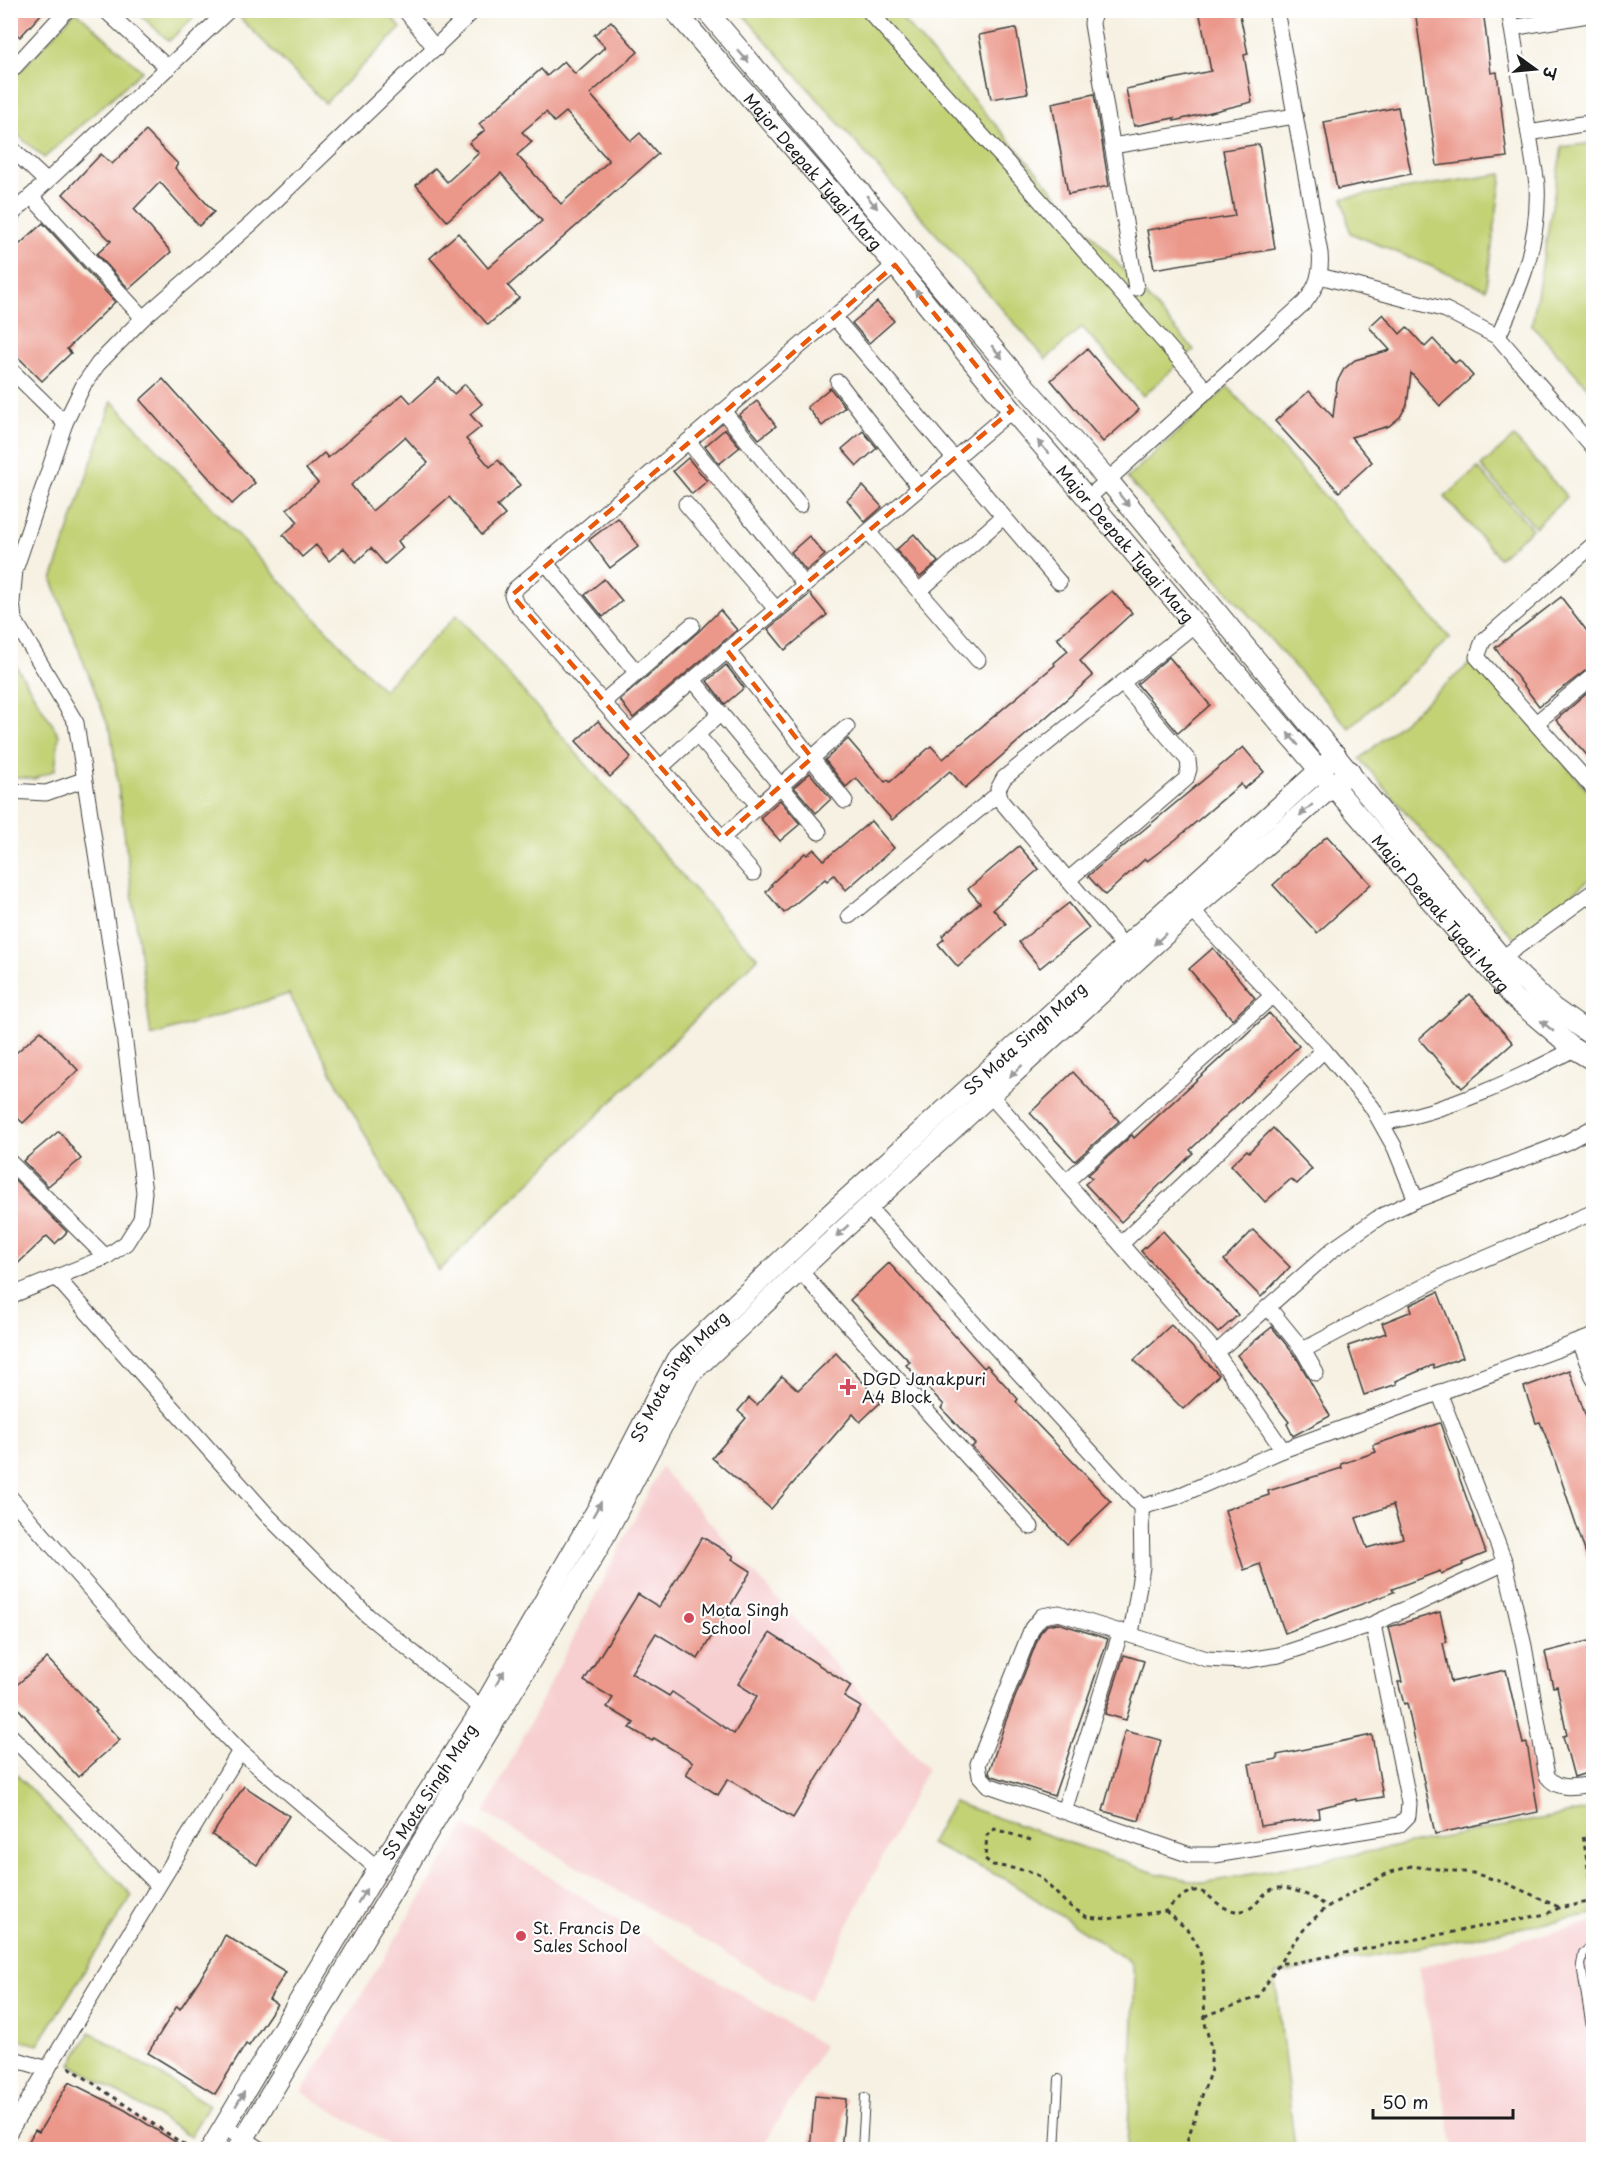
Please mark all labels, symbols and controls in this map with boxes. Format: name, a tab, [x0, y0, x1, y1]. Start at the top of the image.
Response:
north arrow	[1505, 39, 1565, 99]
one-way arrow	[736, 48, 750, 63]
text: उ	[1537, 63, 1564, 83]
street label: Major Deepak Tyagi Marg	[739, 87, 888, 255]
one-way arrow	[865, 194, 878, 210]
one-way arrow	[914, 289, 927, 304]
one-way arrow	[990, 344, 1003, 360]
one-way arrow	[1037, 440, 1050, 455]
street label: Major Deepak Tyagi Marg	[1051, 459, 1200, 627]
one-way arrow	[1118, 492, 1130, 507]
one-way arrow	[1287, 732, 1300, 747]
one-way arrow	[1299, 803, 1314, 816]
street label: Major Deepak Tyagi Marg	[1367, 829, 1516, 997]
one-way arrow	[1153, 932, 1168, 945]
street label: SS Mota Singh Marg	[958, 976, 1091, 1100]
one-way arrow	[1539, 1021, 1554, 1033]
one-way arrow	[1009, 1064, 1024, 1078]
one-way arrow	[834, 1224, 849, 1238]
street label: SS Mota Singh Marg	[624, 1305, 733, 1446]
place label: DGD Janakpuri A4 Block	[862, 1366, 986, 1408]
marker: DGD Janakpuri A4 Block	[839, 1378, 857, 1396]
one-way arrow	[592, 1500, 602, 1517]
place label: Mota Singh School	[701, 1597, 789, 1639]
marker: Mota Singh School	[682, 1611, 696, 1625]
one-way arrow	[494, 1670, 505, 1686]
street label: SS Mota Singh Marg	[375, 1718, 482, 1864]
one-way arrow	[357, 1888, 368, 1904]
place label: St. Francis De Sales School	[533, 1915, 641, 1957]
marker: St. Francis De Sales School	[514, 1929, 528, 1943]
scale bar	[1373, 2082, 1512, 2120]
text: 50 m	[1382, 2088, 1429, 2115]
one-way arrow	[235, 2091, 246, 2107]

